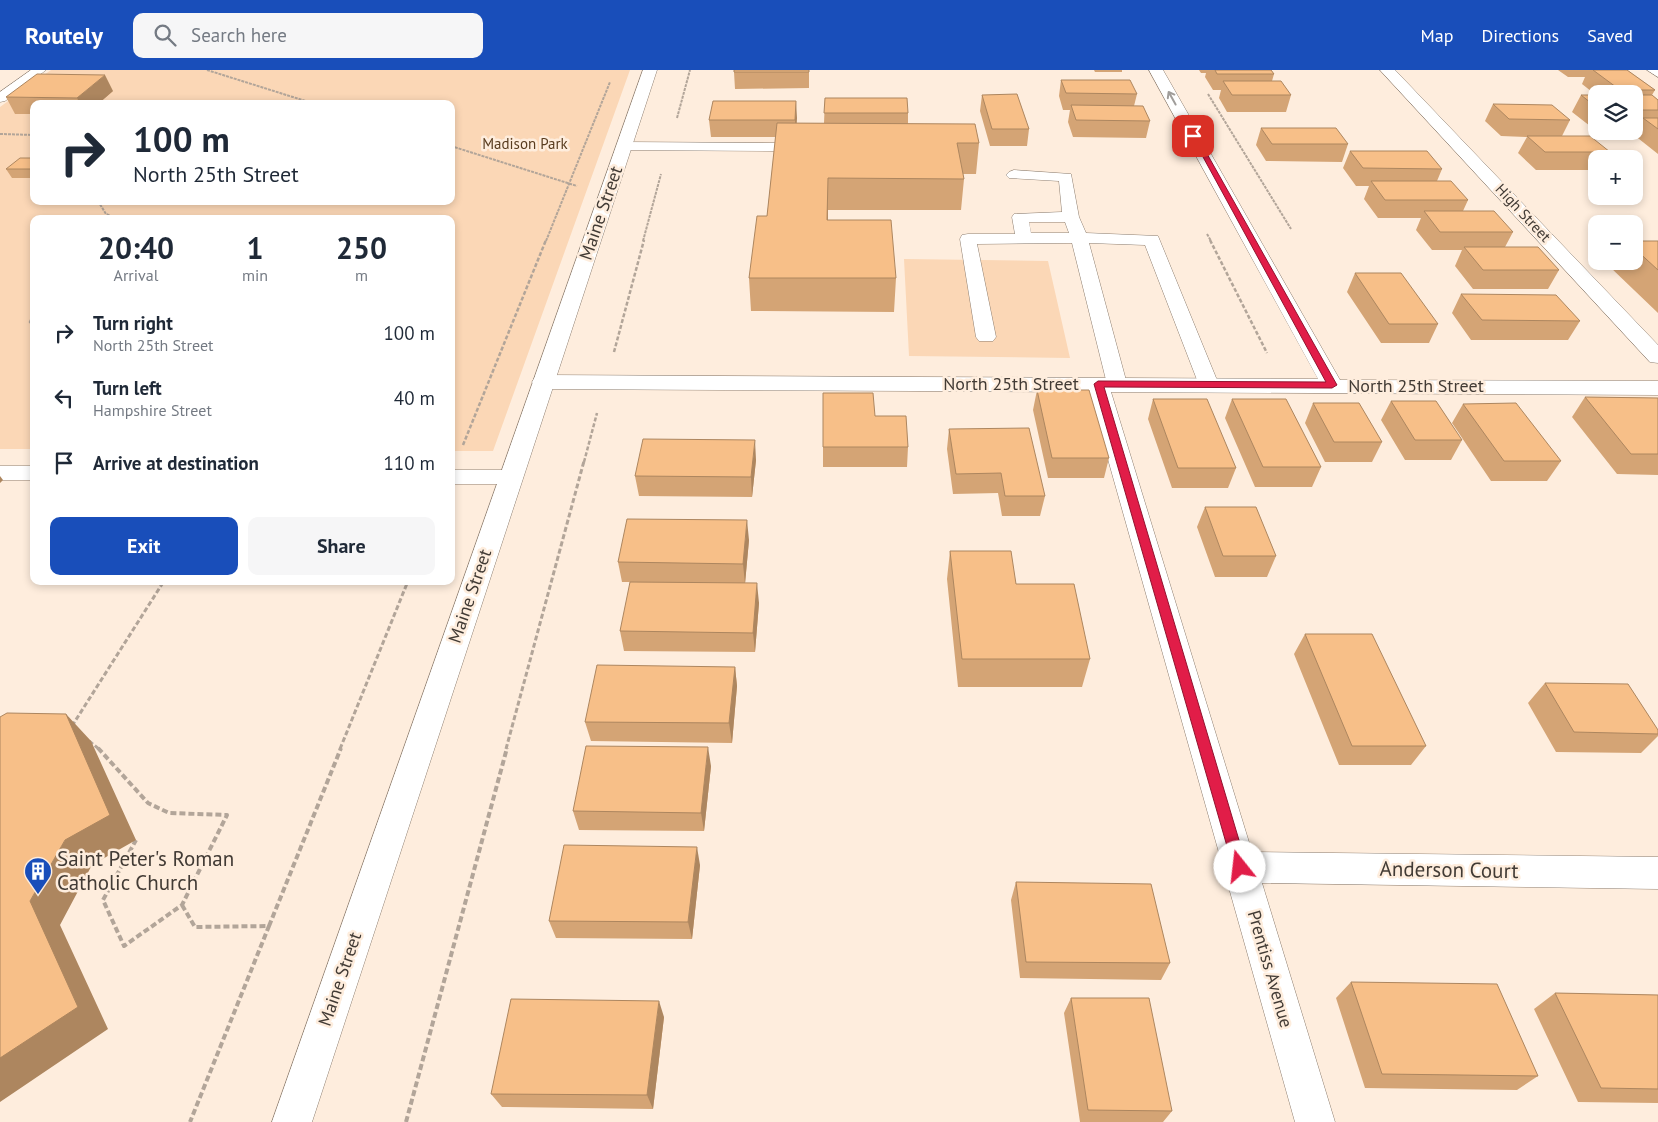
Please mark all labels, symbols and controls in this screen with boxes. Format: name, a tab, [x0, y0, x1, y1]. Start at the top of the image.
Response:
search box	[133, 13, 483, 58]
text: Routely	[25, 20, 103, 51]
icon: search	[151, 21, 179, 49]
text: Search here	[191, 23, 287, 47]
text: Map	[1421, 24, 1453, 47]
text: Directions	[1481, 24, 1559, 47]
text: Saved	[1587, 24, 1633, 47]
map controls	[1588, 85, 1643, 270]
button: layers	[1588, 85, 1643, 140]
one-way arrow	[1167, 91, 1176, 106]
pin	[1172, 115, 1214, 157]
text: 100 m	[133, 116, 230, 162]
icon: right	[50, 120, 115, 185]
icon: arrive	[1179, 122, 1207, 150]
park label: Madison Park	[482, 134, 569, 153]
button: +	[1588, 150, 1643, 205]
text: North 25th Street	[133, 160, 299, 188]
street label: Maine Street	[574, 163, 627, 263]
street label: High Street	[1492, 180, 1555, 246]
button: −	[1588, 215, 1643, 270]
text: 20:40	[98, 228, 174, 267]
text: 1	[247, 228, 264, 267]
text: 250	[336, 228, 387, 267]
text: Arrival	[114, 265, 158, 285]
text: min	[242, 265, 268, 285]
text: m	[355, 265, 368, 285]
text: Turn right	[93, 311, 173, 335]
icon: right	[50, 319, 78, 347]
text: 100 m	[383, 321, 435, 345]
text: North 25th Street	[93, 335, 213, 355]
street label: North 25th Street	[943, 372, 1079, 395]
street label: North 25th Street	[1348, 374, 1484, 397]
text: Turn left	[93, 376, 162, 400]
icon: left	[50, 384, 78, 412]
text: 40 m	[394, 386, 435, 410]
text: Hampshire Street	[93, 400, 212, 420]
icon: arrive	[50, 449, 78, 477]
text: Arrive at destination	[93, 451, 259, 475]
text: 110 m	[383, 451, 435, 475]
button: Exit	[50, 517, 238, 575]
button: Share	[248, 517, 435, 575]
street label: Maine Street	[443, 546, 496, 646]
position arrow	[1213, 840, 1265, 892]
place label: Saint Peter's Roman Catholic Church	[57, 845, 234, 896]
street label: Anderson Court	[1379, 855, 1519, 884]
building icon: Saint Peter's Roman Catholic Church	[23, 856, 53, 895]
street label: Prentiss Avenue	[1243, 907, 1298, 1030]
street label: Maine Street	[313, 929, 366, 1029]

